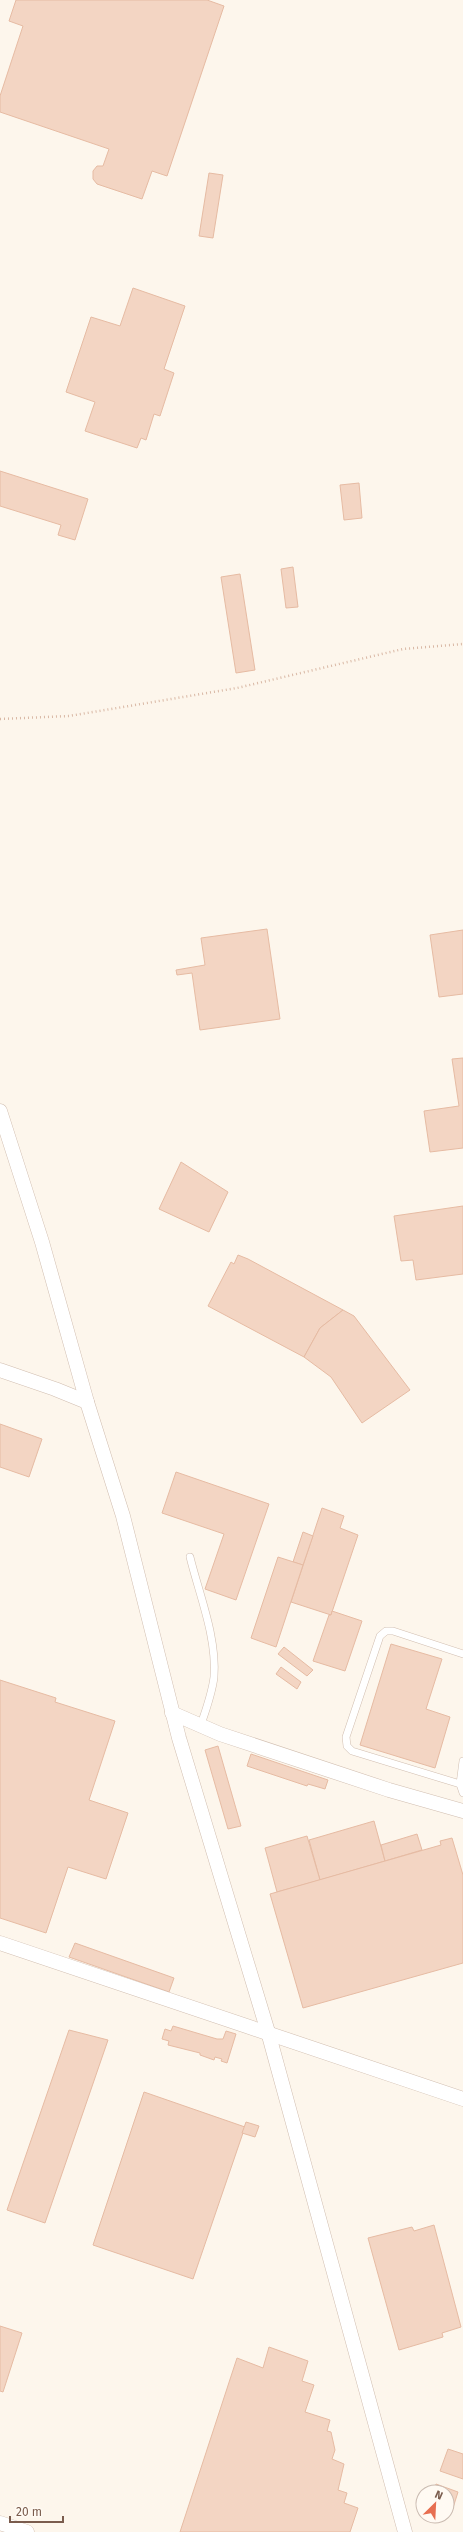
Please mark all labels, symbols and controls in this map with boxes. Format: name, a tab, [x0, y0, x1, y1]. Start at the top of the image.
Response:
north arrow	[415, 2484, 455, 2524]
text: N	[433, 2488, 445, 2503]
scale bar	[10, 2498, 63, 2524]
text: 20 m	[16, 2505, 42, 2519]

